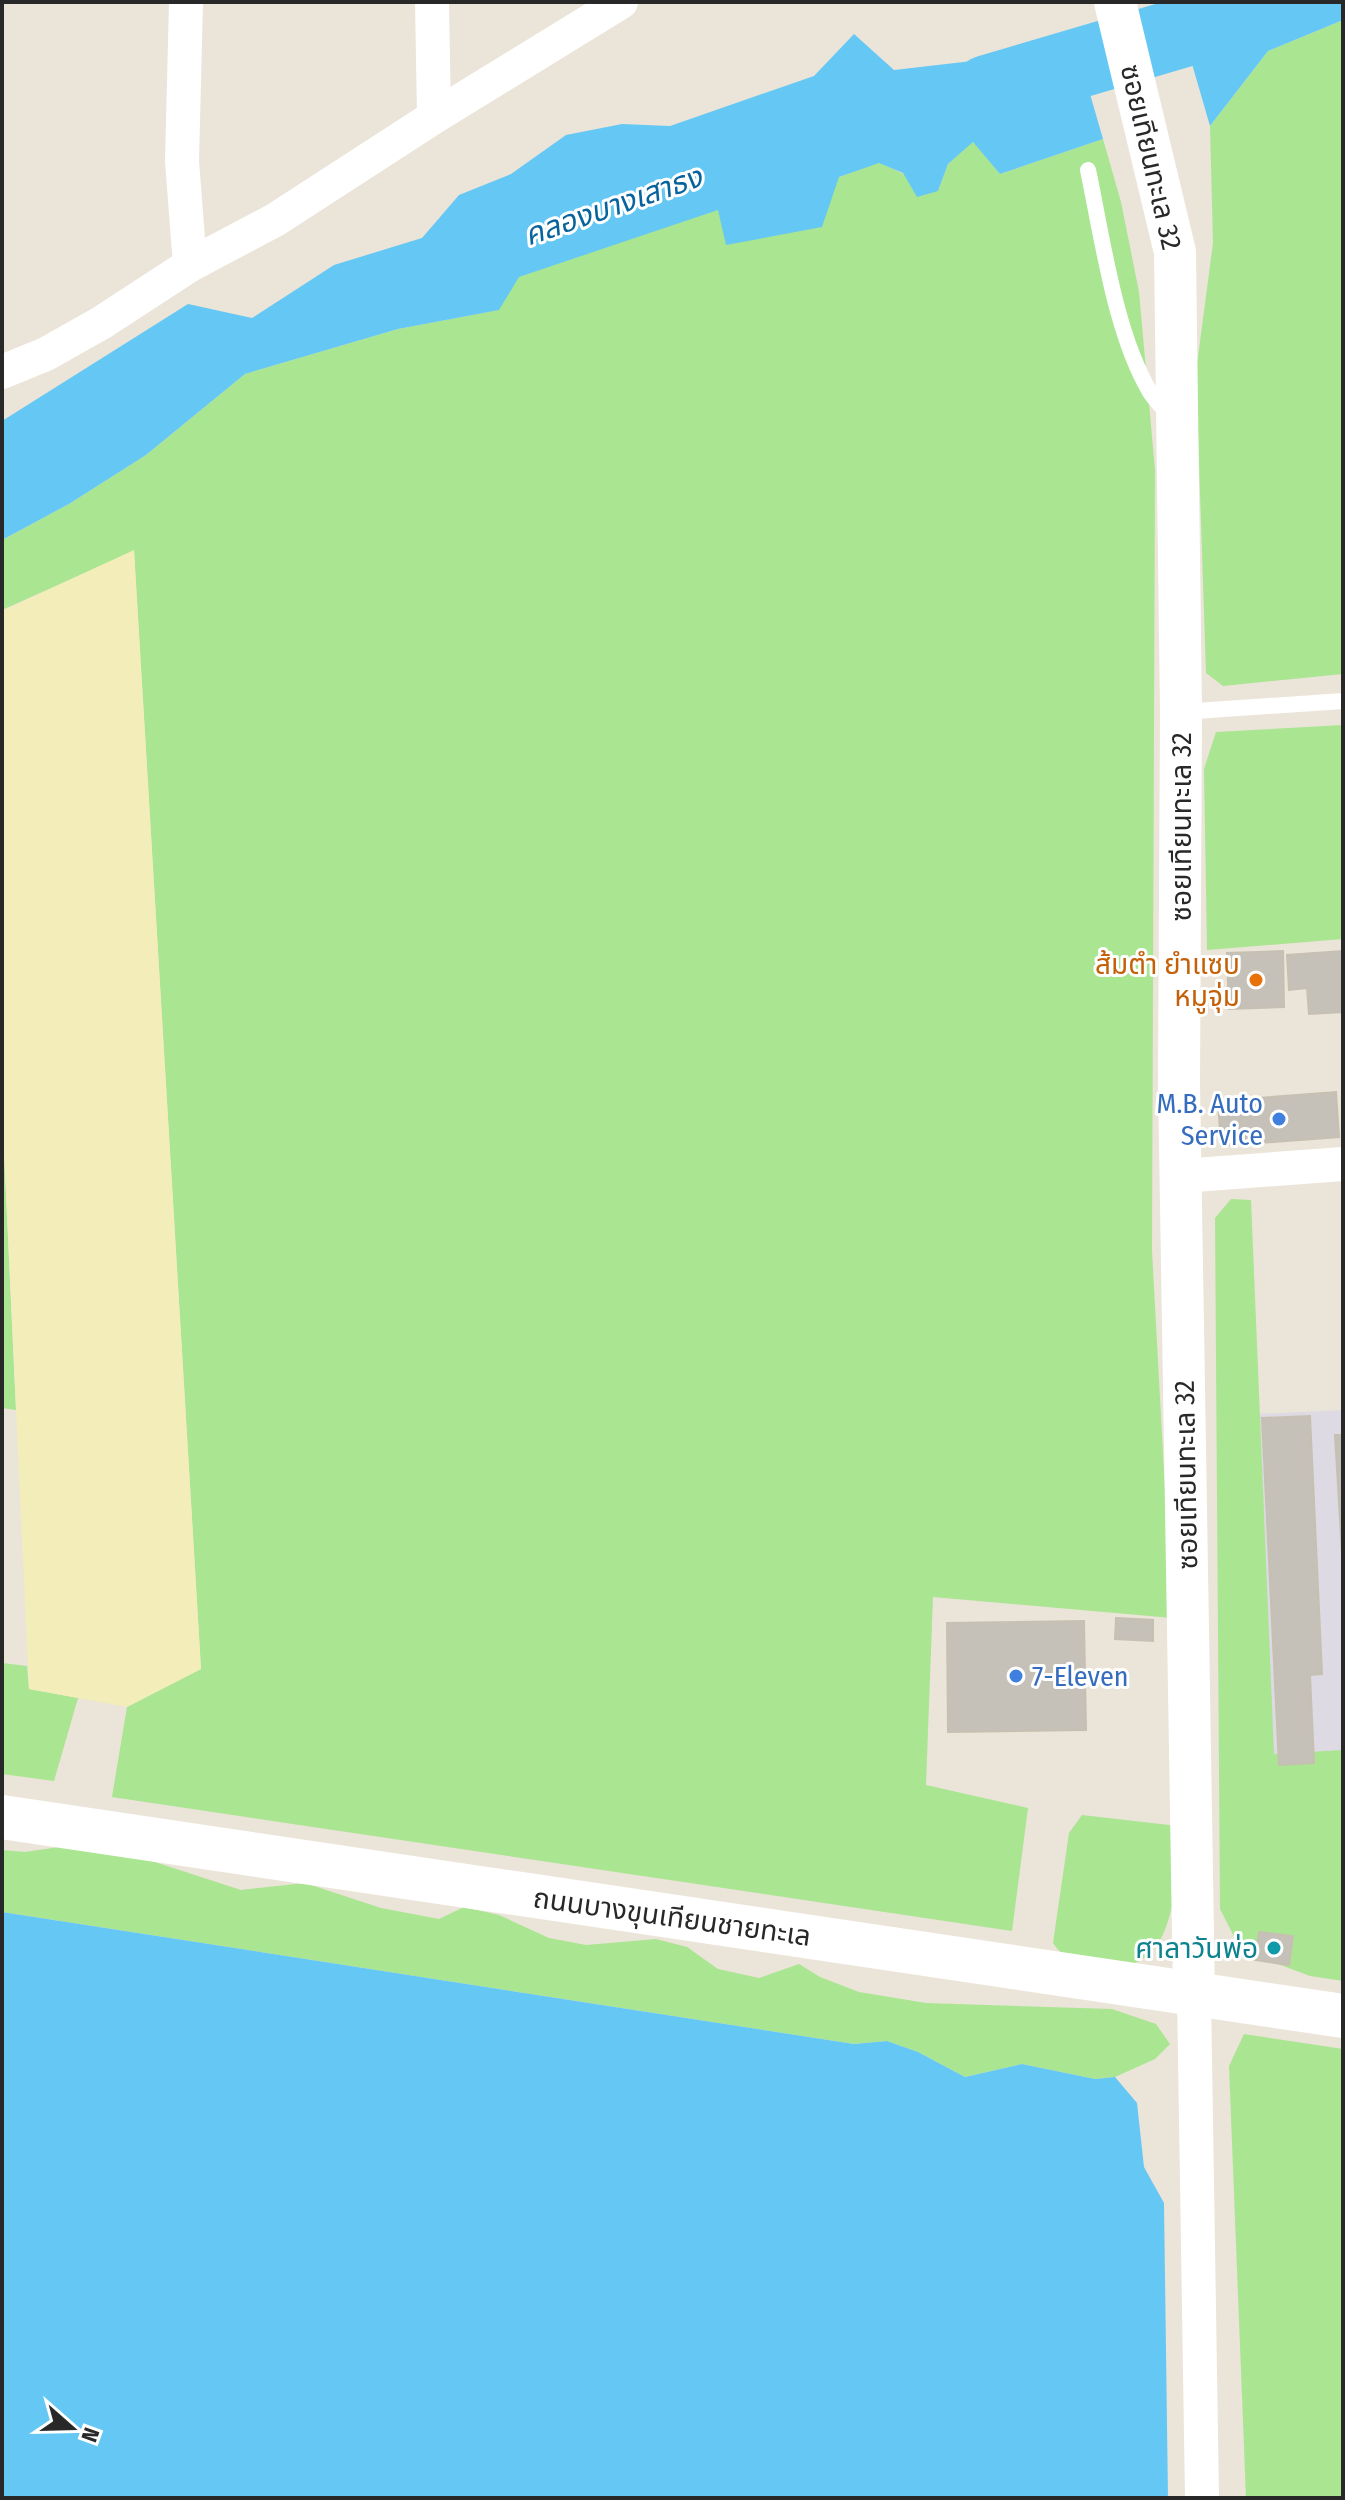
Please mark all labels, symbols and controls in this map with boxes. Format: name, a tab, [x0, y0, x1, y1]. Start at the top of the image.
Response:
street label: ซอยเทียนทะเล 32	[1114, 61, 1188, 253]
water label: คลองบางเสาธง	[519, 158, 708, 253]
street label: ซอยเทียนทะเล 32	[1165, 732, 1198, 922]
place label: ส้มตำ ยำแซบ หมูจุ่ม	[1095, 948, 1240, 1014]
marker: ส้มตำ ยำแซบ หมูจุ่ม	[1247, 971, 1265, 989]
place label: M.B. Auto Service	[1156, 1087, 1263, 1152]
marker: M.B. Auto Service	[1270, 1110, 1288, 1128]
street label: ซอยเทียนทะเล 32	[1168, 1380, 1204, 1570]
place label: 7-Eleven	[1032, 1660, 1129, 1693]
marker: 7-Eleven	[1007, 1667, 1025, 1685]
street label: ถนนบางขุนเทียนชายทะเล	[531, 1881, 813, 1953]
place label: ศาลาวันพ่อ	[1135, 1932, 1258, 1965]
marker: ศาลาวันพ่อ	[1265, 1939, 1283, 1957]
north arrow	[32, 2388, 112, 2468]
text: N	[75, 2424, 105, 2445]

